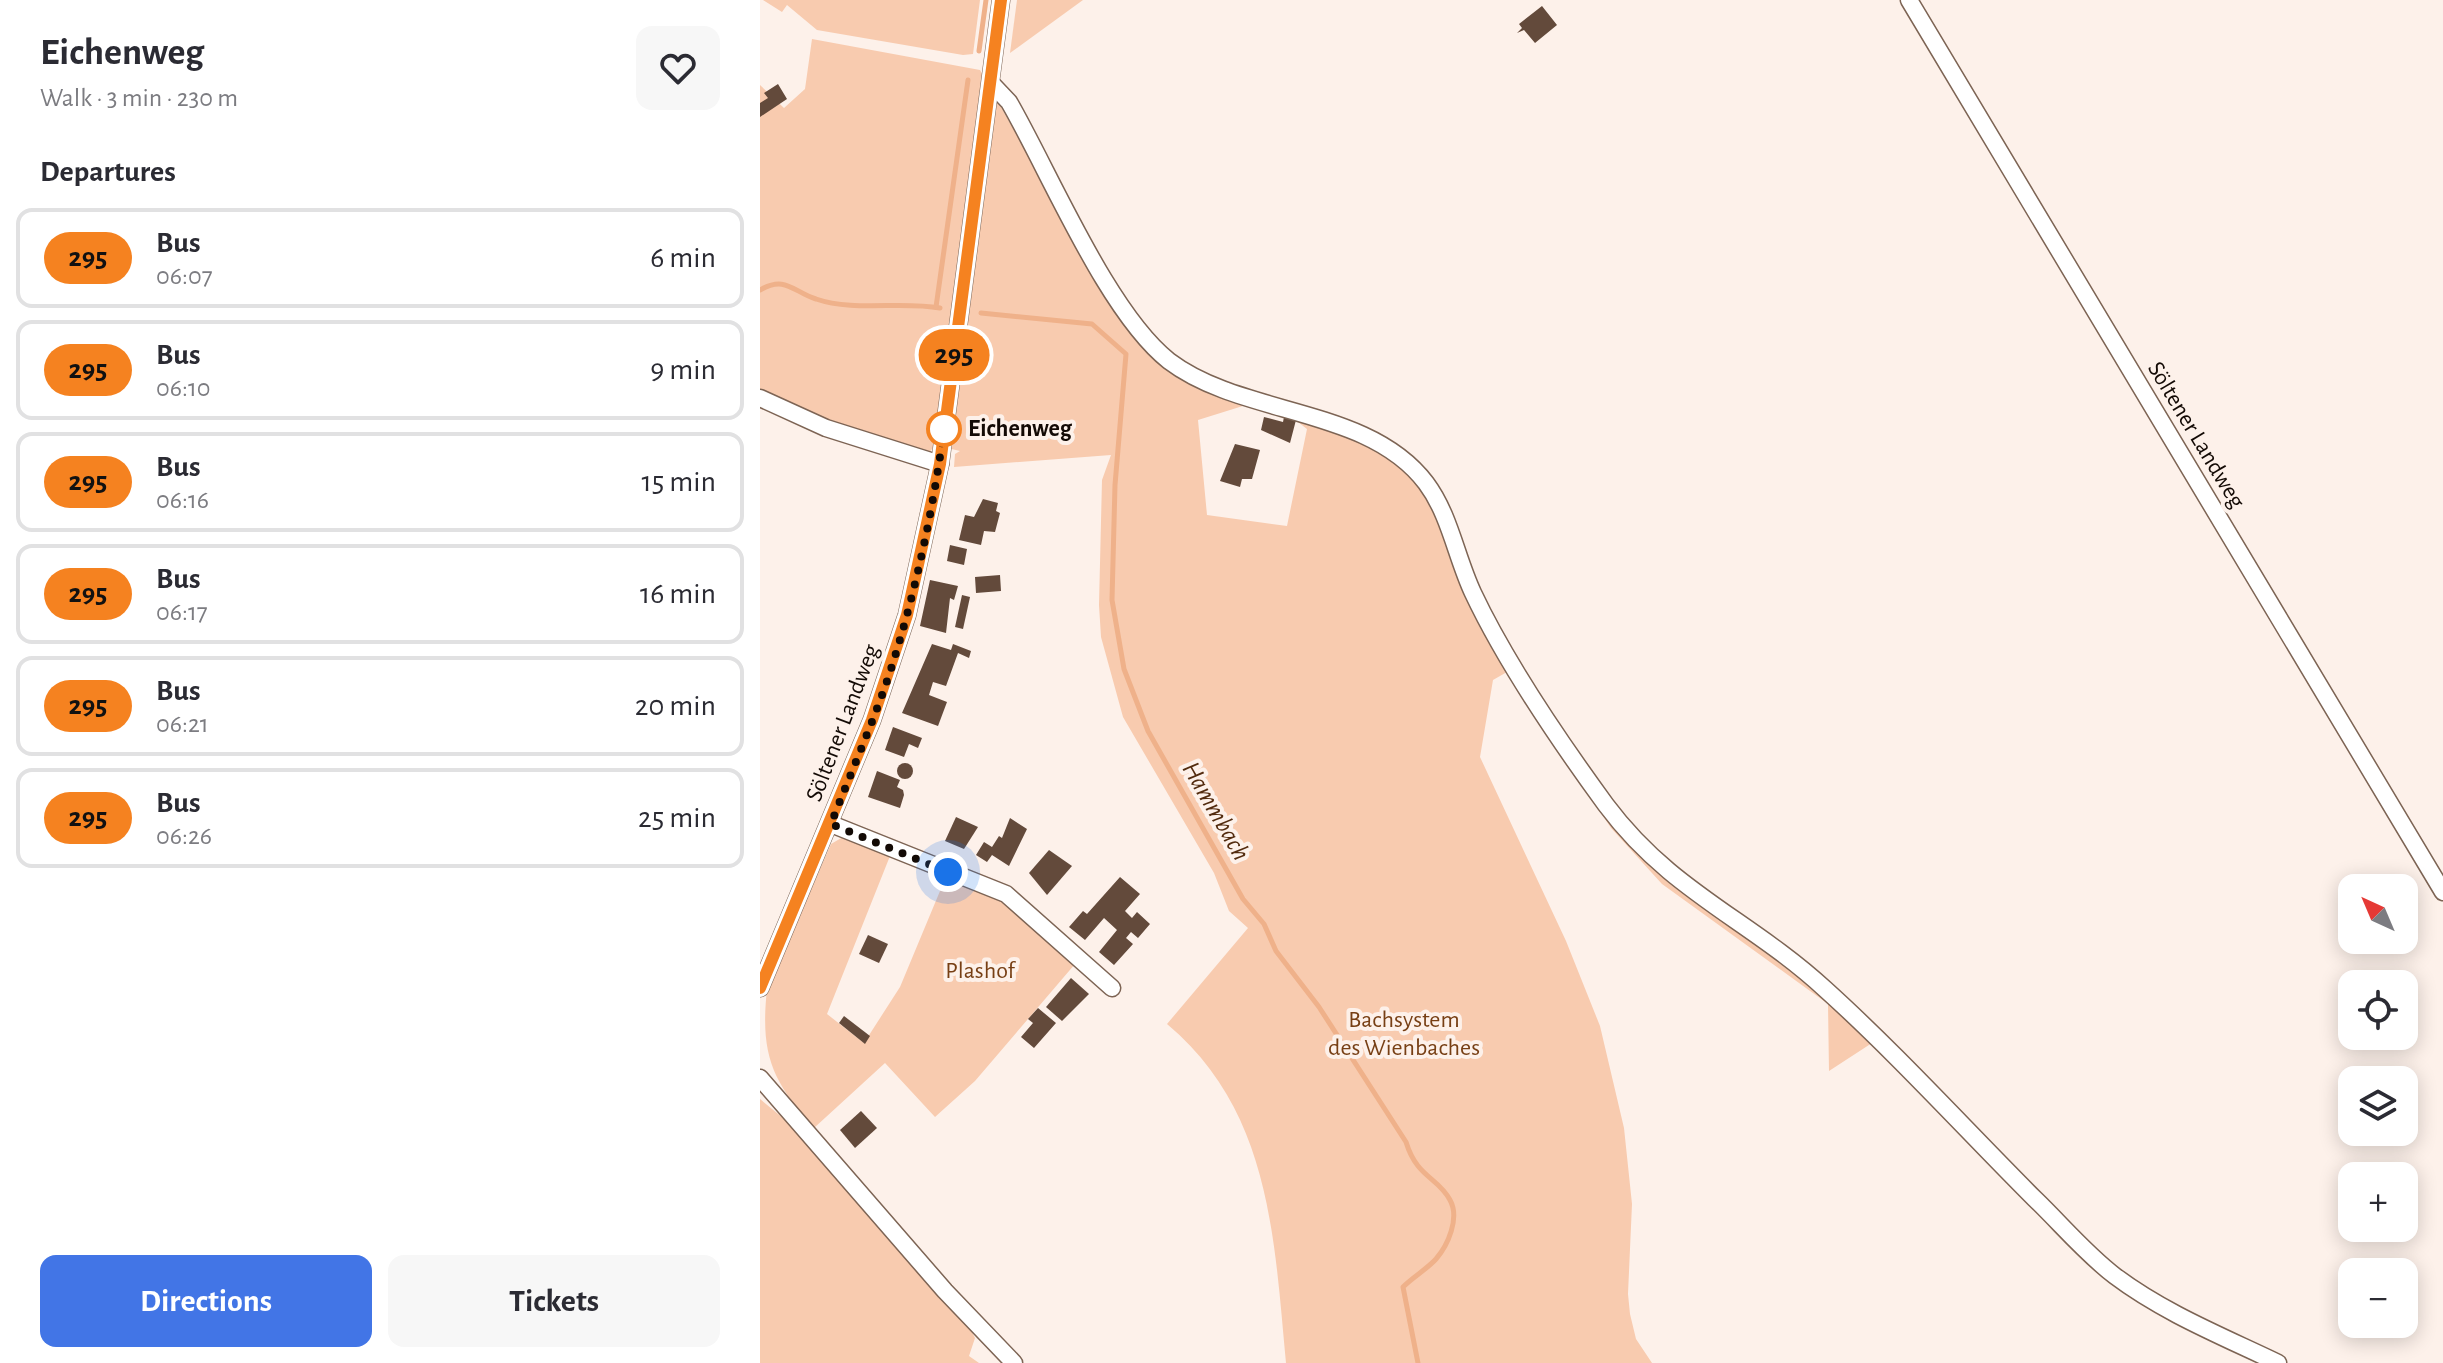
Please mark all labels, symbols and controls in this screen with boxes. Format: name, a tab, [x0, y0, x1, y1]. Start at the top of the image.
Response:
button: heart	[636, 26, 720, 110]
text: Eichenweg	[40, 34, 204, 72]
text: Walk · 3 min · 230 m	[40, 85, 238, 111]
text: Departures	[40, 157, 176, 187]
text: Bus	[156, 228, 201, 258]
text: 6 min	[650, 243, 716, 273]
text: 295	[69, 244, 107, 272]
text: 06:07	[156, 263, 212, 289]
line badge: 295	[908, 329, 1000, 381]
text: Bus	[156, 340, 201, 370]
text: 295	[935, 341, 973, 369]
text: 9 min	[650, 355, 716, 385]
text: 295	[69, 356, 107, 384]
street label: Söltener Landweg	[2143, 358, 2249, 513]
text: 06:10	[156, 375, 211, 401]
marker: Eichenweg	[927, 412, 961, 446]
place label: Eichenweg	[968, 417, 1073, 441]
text: Bus	[156, 452, 201, 482]
text: 15 min	[641, 467, 716, 497]
text: 295	[69, 468, 107, 496]
text: 06:16	[156, 487, 209, 513]
text: Bus	[156, 564, 201, 594]
text: 16 min	[640, 579, 716, 609]
text: 295	[69, 580, 107, 608]
text: 06:17	[156, 599, 208, 625]
street label: Söltener Landweg	[802, 641, 884, 805]
text: Bus	[156, 676, 201, 706]
text: 20 min	[635, 691, 716, 721]
text: 295	[69, 692, 107, 720]
text: 06:21	[156, 711, 209, 737]
water label: Hammbach	[1177, 757, 1255, 865]
text: Bus	[156, 788, 201, 818]
text: 25 min	[638, 803, 716, 833]
text: 295	[69, 804, 107, 832]
text: 06:26	[156, 823, 212, 849]
your location	[928, 852, 968, 892]
north arrow	[2338, 874, 2418, 954]
map controls	[2338, 874, 2418, 1338]
park label: Plashof	[945, 959, 1016, 983]
button: locate	[2338, 970, 2418, 1050]
park label: Bachsystem des Wienbaches	[1328, 1008, 1480, 1060]
button: layers	[2338, 1066, 2418, 1146]
button: +	[2338, 1162, 2418, 1242]
button: Directions	[40, 1255, 372, 1347]
button: Tickets	[388, 1255, 720, 1347]
button: −	[2338, 1258, 2418, 1338]

